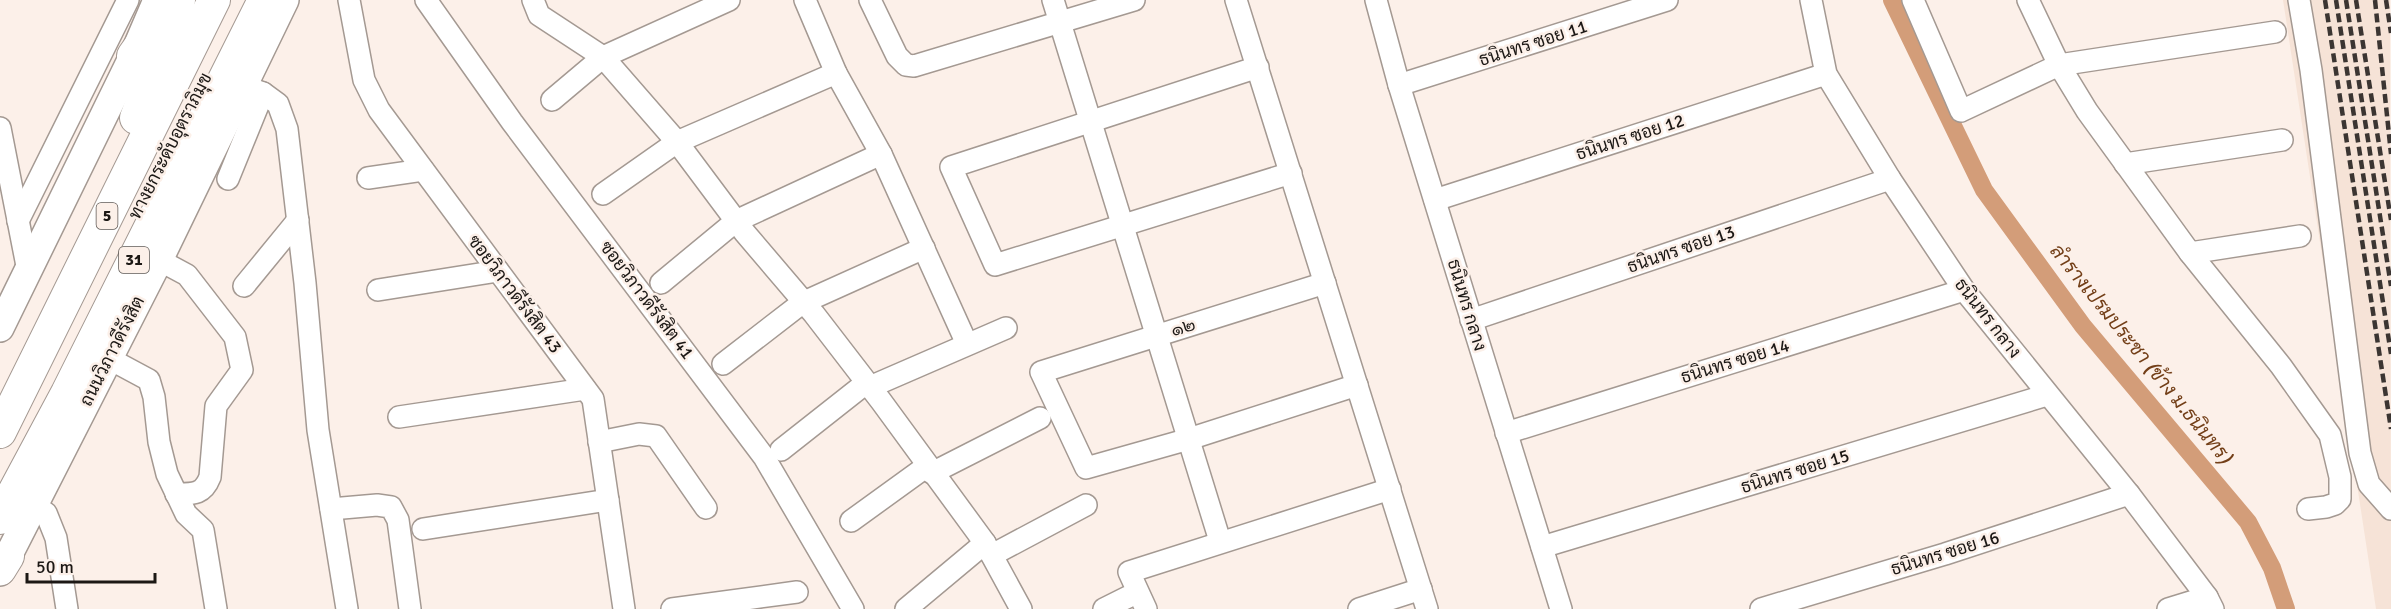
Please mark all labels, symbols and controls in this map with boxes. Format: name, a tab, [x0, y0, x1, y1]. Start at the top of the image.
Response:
street label: ธนินทร ซอย 11	[1476, 15, 1590, 71]
street label: ทางยกระดับอุตราภิมุข	[123, 69, 217, 224]
street label: ธนินทร ซอย 12	[1573, 109, 1687, 165]
road number: 5	[96, 203, 118, 229]
street label: ธนินทร ซอย 13	[1624, 220, 1738, 278]
street label: ซอยวิภาวดีรังสิต 43	[463, 229, 568, 358]
street label: ซอยวิภาวดีรังสิต 41	[595, 235, 700, 364]
water label: ลำรางเปรมประชา (ข้าง ม.ธนินทร)	[2045, 238, 2239, 470]
road number: 31	[119, 247, 149, 273]
street label: ธนินทร กลาง	[1443, 256, 1491, 354]
street label: ธนินทร กลาง	[1950, 274, 2026, 362]
street label: ถนนวิภาวดีรังสิต	[73, 291, 149, 410]
street label: ๑๒	[1168, 313, 1198, 341]
street label: ธนินทร ซอย 14	[1678, 334, 1792, 388]
street label: ธนินทร ซอย 15	[1738, 444, 1852, 498]
street label: ธนินทร ซอย 16	[1888, 526, 2002, 580]
scale bar	[27, 546, 154, 584]
text: 50 m	[36, 556, 74, 578]

